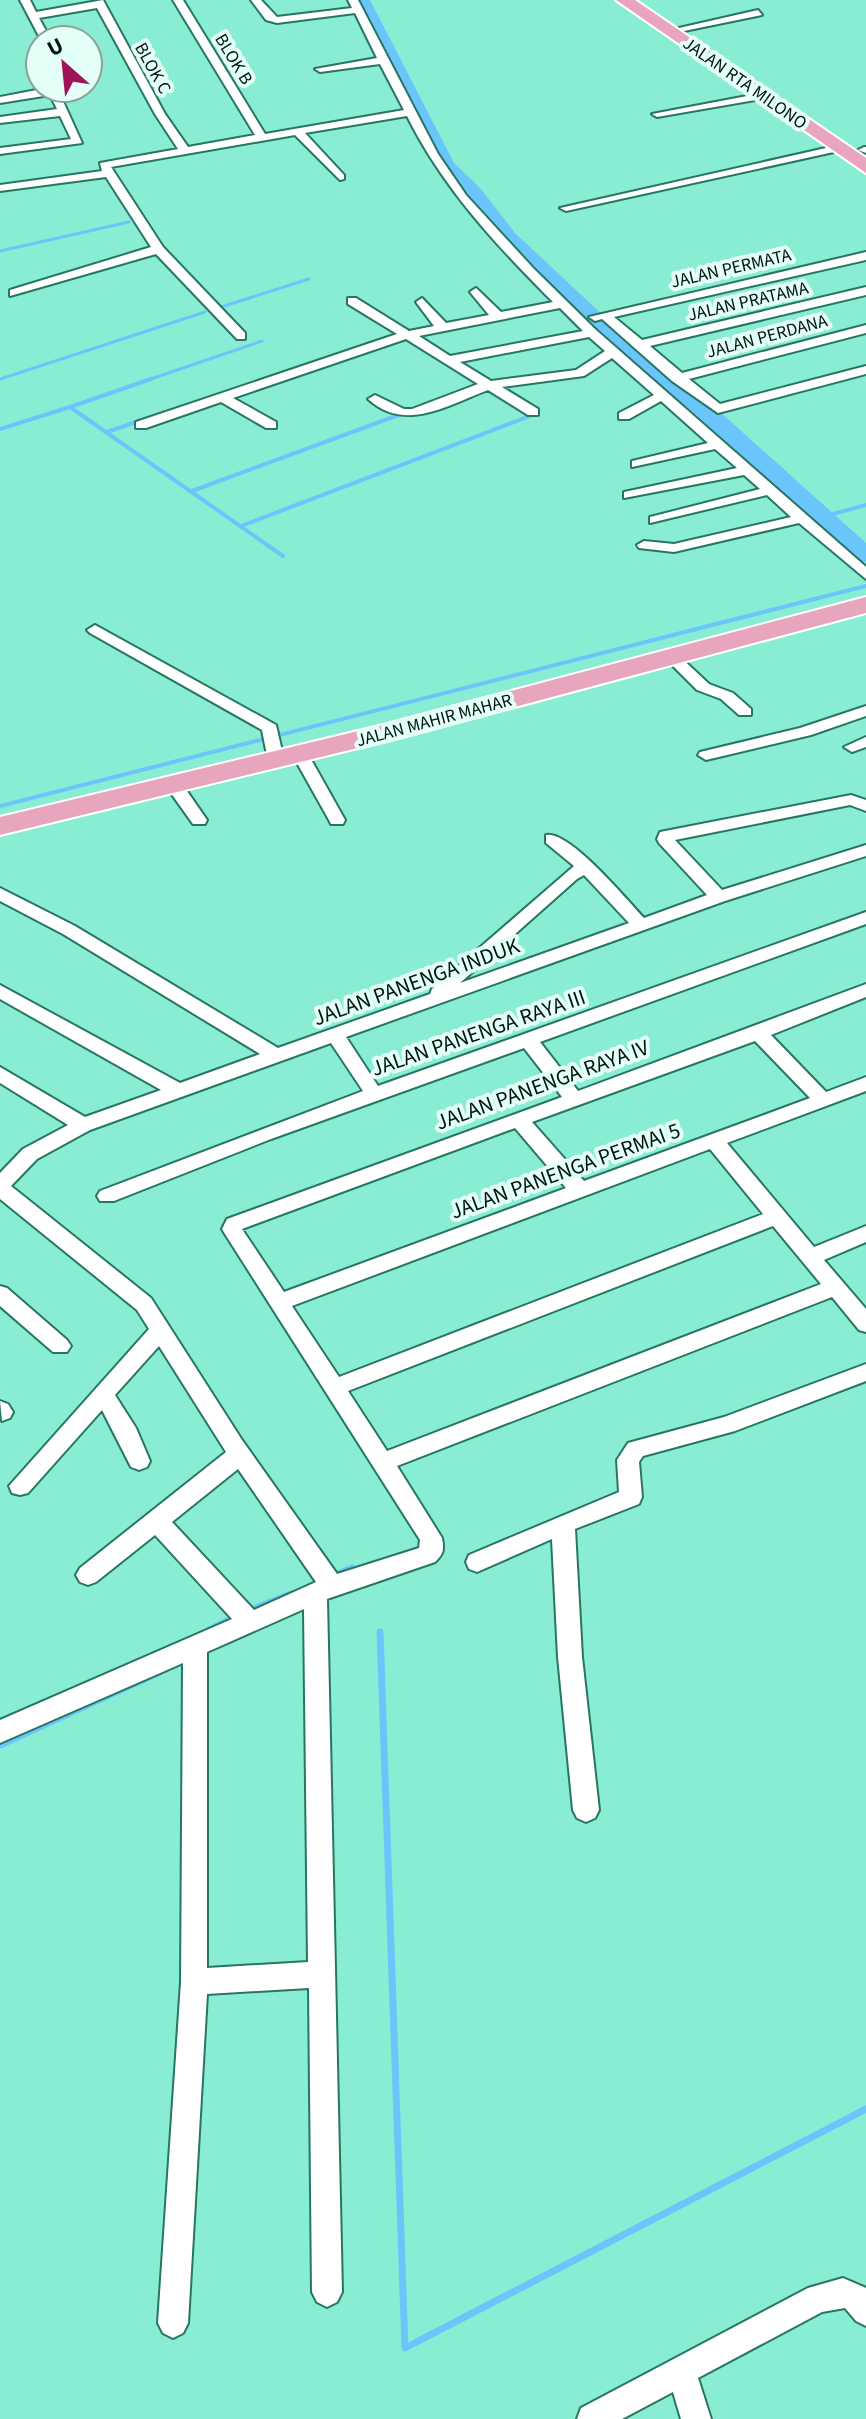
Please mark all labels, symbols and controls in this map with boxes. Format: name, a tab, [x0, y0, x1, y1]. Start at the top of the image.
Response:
north arrow	[24, 24, 104, 104]
text: U	[42, 29, 69, 65]
street label: BLOK B	[209, 29, 259, 89]
street label: JALAN RTA MILONO	[678, 31, 812, 136]
street label: BLOK C	[128, 38, 177, 98]
street label: JALAN PERMATA	[669, 242, 794, 294]
street label: JALAN PRATAMA	[685, 275, 811, 327]
street label: JALAN PERDANA	[704, 308, 831, 365]
street label: JALAN MAHIR MAHAR	[354, 688, 515, 753]
street label: JALAN PANENGA INDUK	[309, 930, 524, 1034]
street label: JALAN PANENGA RAYA III	[367, 981, 590, 1085]
street label: JALAN PANENGA RAYA IV	[431, 1031, 654, 1138]
street label: JALAN PANENGA PERMAI 5	[446, 1114, 685, 1227]

